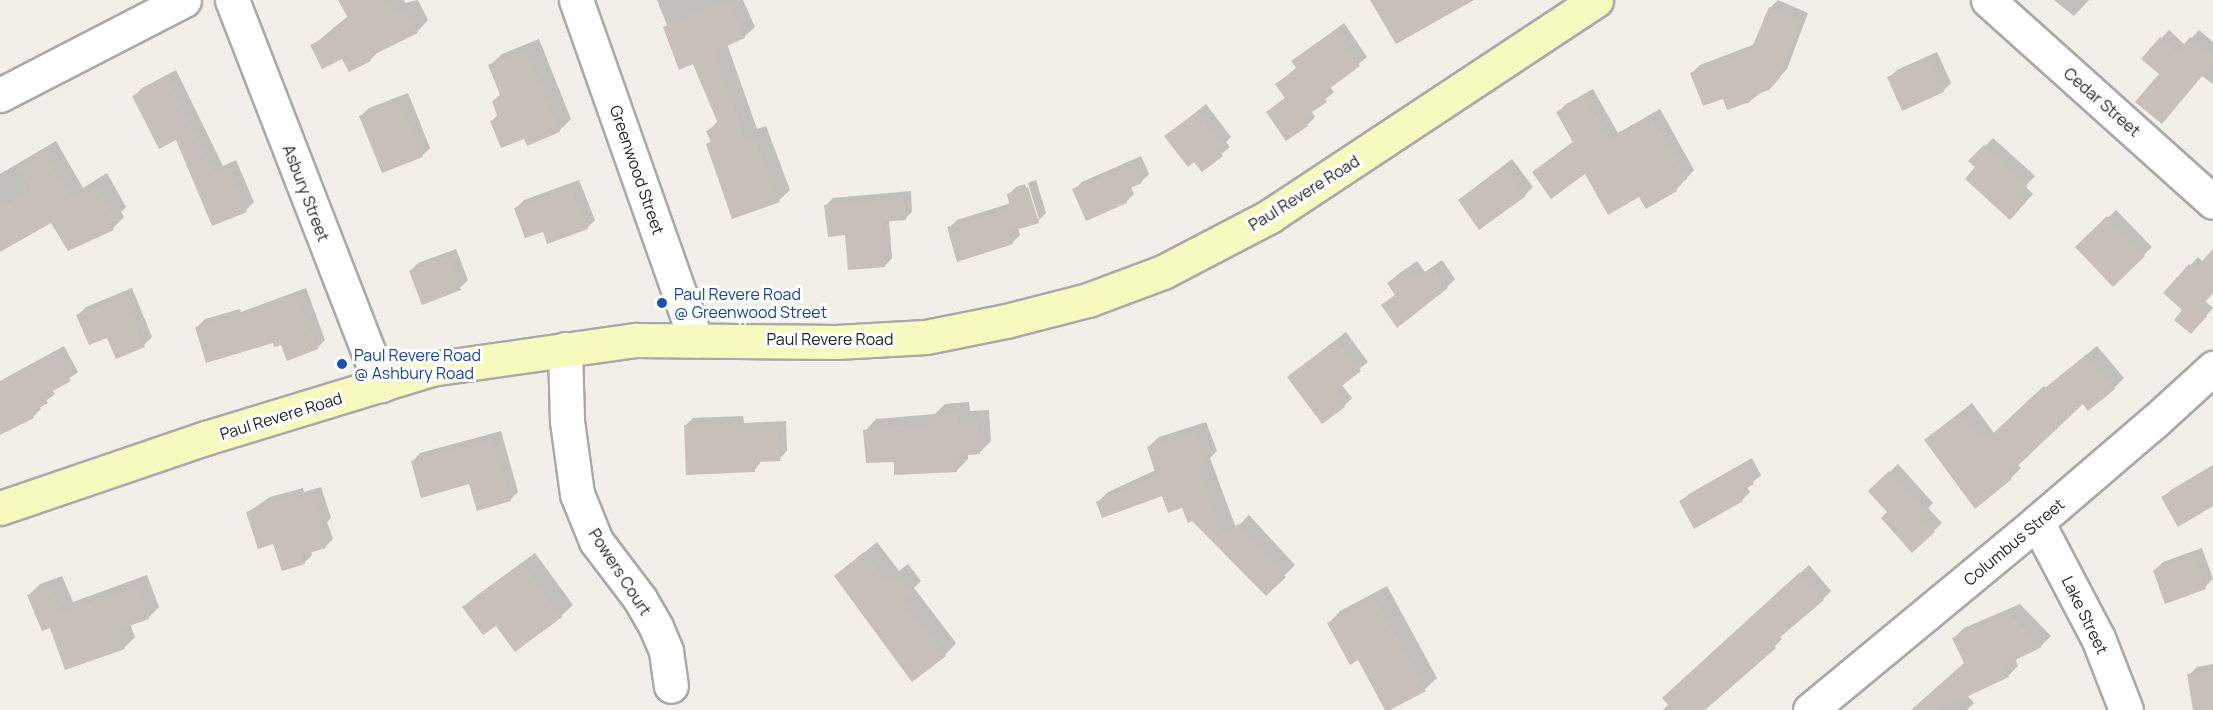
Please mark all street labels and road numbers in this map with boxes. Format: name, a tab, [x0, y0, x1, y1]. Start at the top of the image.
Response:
street label: Cedar Street	[2060, 64, 2144, 140]
street label: Greenwood Street	[606, 103, 668, 237]
street label: Asbury Street	[279, 142, 333, 244]
street label: Paul Revere Road	[1245, 151, 1363, 235]
street label: Paul Revere Road	[767, 329, 893, 349]
street label: Paul Revere Road	[217, 388, 345, 444]
street label: Columbus Street	[1960, 494, 2068, 590]
street label: Powers Court	[585, 525, 655, 619]
street label: Lake Street	[2058, 573, 2112, 657]

